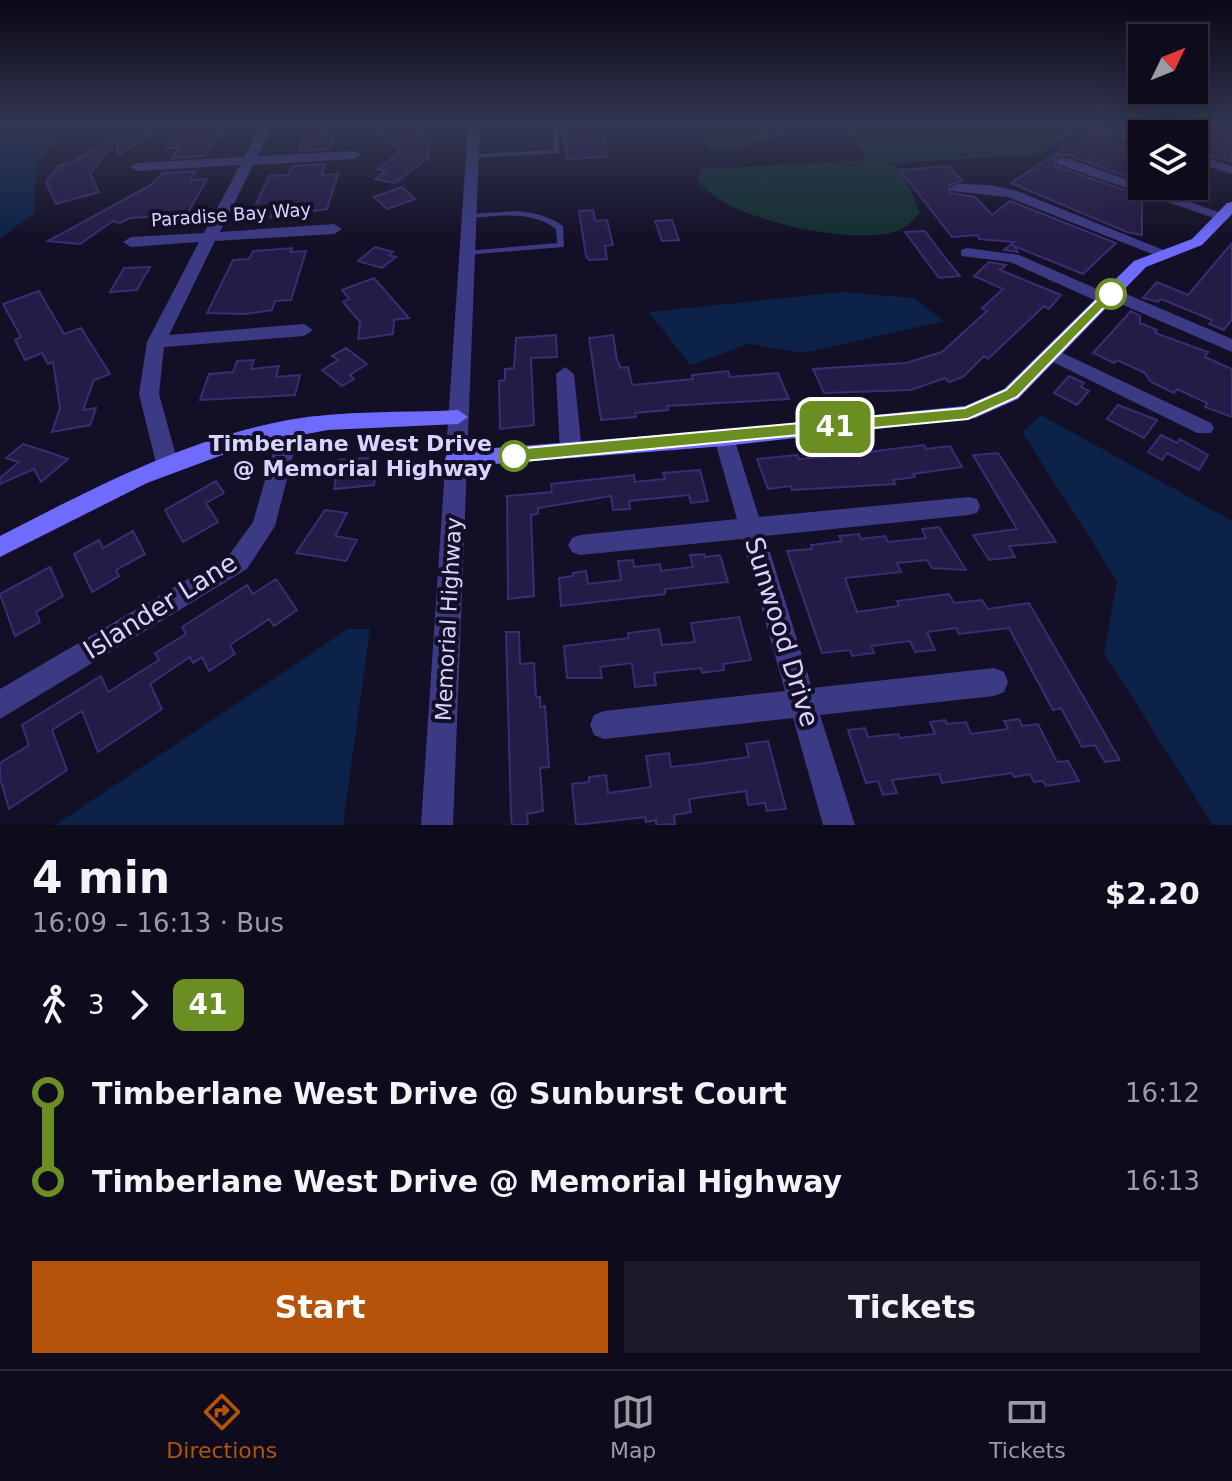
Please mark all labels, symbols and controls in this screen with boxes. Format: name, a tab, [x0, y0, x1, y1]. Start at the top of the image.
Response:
north arrow	[1128, 24, 1208, 104]
map controls	[1128, 24, 1208, 200]
button: layers	[1128, 120, 1208, 200]
street label: Paradise Bay Way	[150, 198, 312, 231]
unlabelled marker	[1096, 279, 1126, 309]
line badge: 41	[799, 401, 871, 453]
text: 41	[816, 410, 854, 443]
place label: Timberlane West Drive @ Memorial Highway	[209, 431, 492, 481]
marker: Timberlane West Drive @ Memorial Highway	[499, 441, 529, 471]
street label: Memorial Highway	[431, 516, 466, 722]
street label: Sunwood Drive	[739, 534, 825, 730]
street label: Islander Lane	[78, 547, 242, 665]
text: 4 min	[32, 852, 170, 903]
text: $2.20	[1105, 876, 1200, 911]
text: 16:09 – 16:13 · Bus	[32, 908, 284, 938]
icon: walk	[32, 983, 76, 1027]
icon: forward	[117, 983, 161, 1027]
text: 41	[189, 988, 228, 1021]
text: 3	[88, 990, 105, 1020]
text: Timberlane West Drive @ Sunburst Court	[92, 1076, 787, 1111]
text: 16:12	[1125, 1078, 1200, 1108]
text: Timberlane West Drive @ Memorial Highway	[92, 1164, 842, 1199]
text: 16:13	[1125, 1166, 1200, 1196]
button: Start	[32, 1261, 608, 1353]
button: Tickets	[624, 1261, 1200, 1353]
tab: Directions	[166, 1390, 277, 1463]
tab: Map	[610, 1390, 656, 1463]
tab: Tickets	[989, 1390, 1066, 1463]

